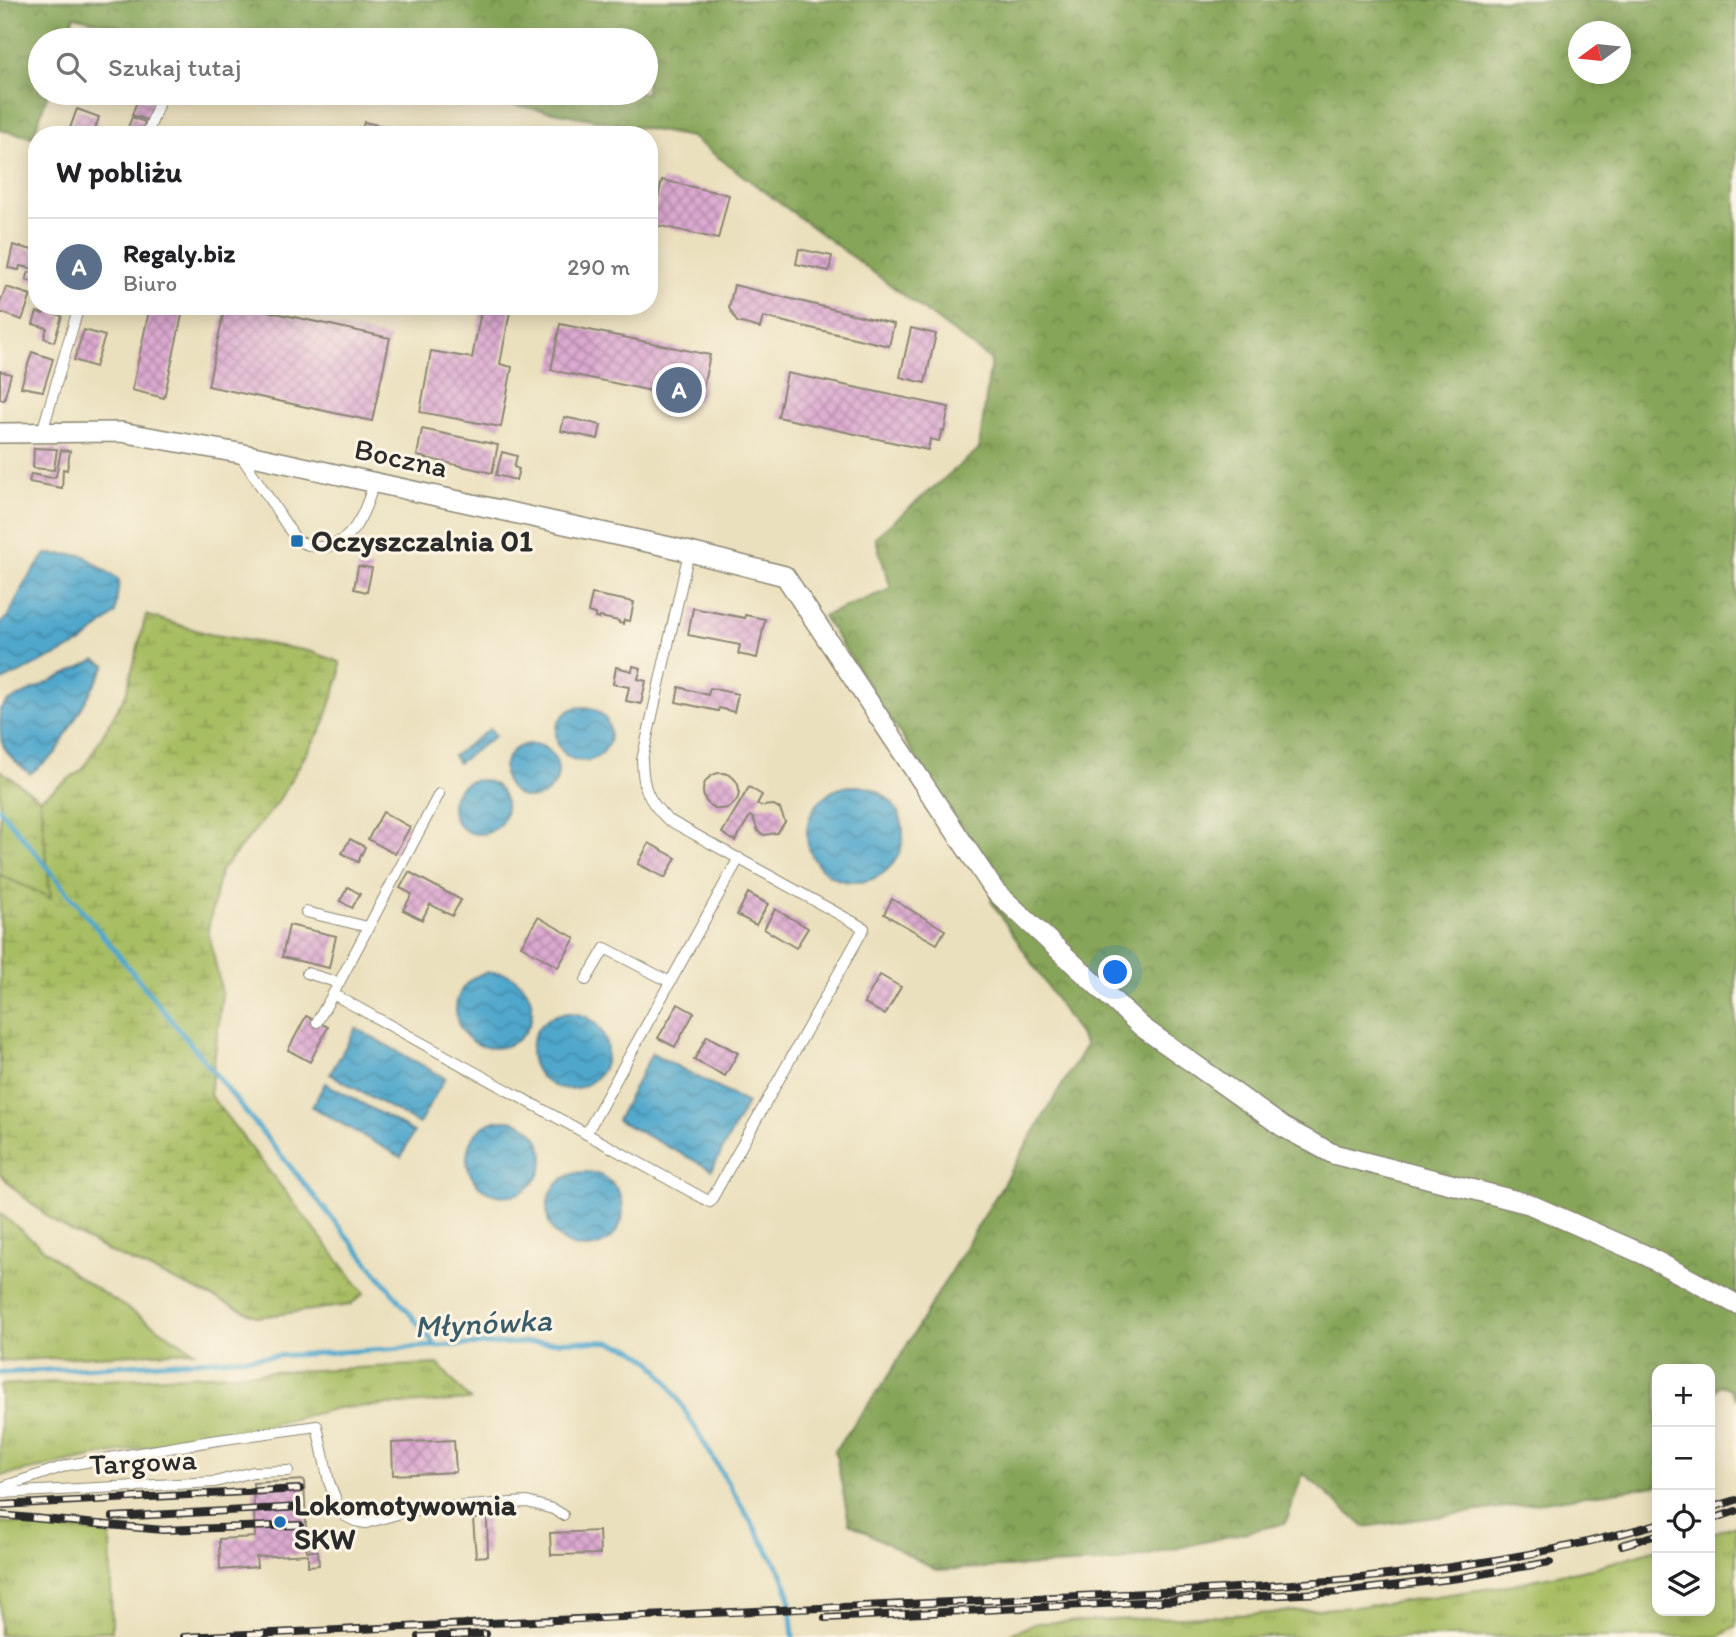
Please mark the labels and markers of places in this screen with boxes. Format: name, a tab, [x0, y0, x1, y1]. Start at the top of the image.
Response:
pin: A	[656, 364, 702, 416]
place label: Oczyszczalnia 01	[311, 522, 533, 559]
marker: Oczyszczalnia 01	[289, 533, 305, 549]
place label: Lokomotywownia SKW	[294, 1486, 517, 1557]
marker: Lokomotywownia SKW	[272, 1514, 288, 1530]

